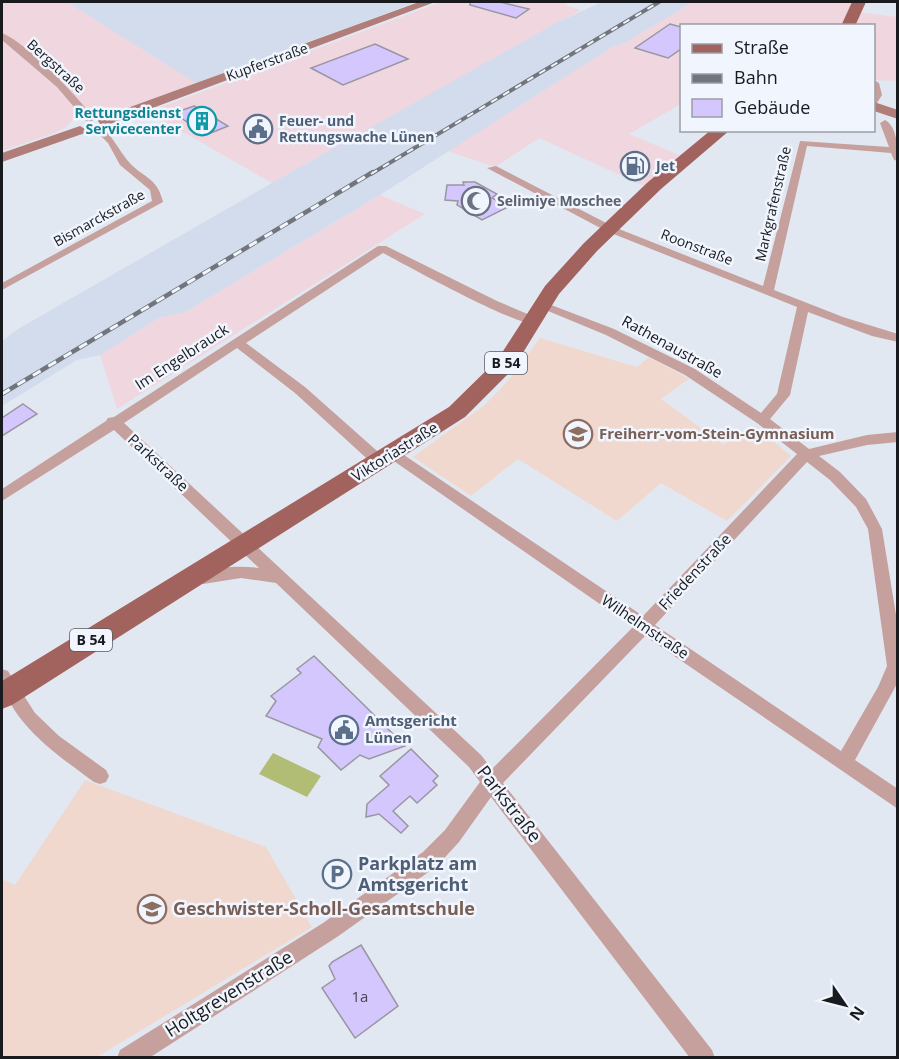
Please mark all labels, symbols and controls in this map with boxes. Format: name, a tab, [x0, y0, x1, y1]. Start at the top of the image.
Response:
legend	[680, 24, 875, 132]
street label: Bergstraße	[23, 34, 90, 97]
text: Straße	[734, 35, 789, 59]
street label: Kupferstraße	[223, 38, 310, 85]
text: Bahn	[734, 65, 778, 89]
text: Gebäude	[734, 95, 810, 119]
place label: Rettungsdienst Servicecenter	[74, 103, 182, 138]
building icon: Rettungsdienst Servicecenter	[186, 105, 218, 137]
place label: Feuer- und Rettungswache Lünen	[279, 111, 434, 146]
public building icon: Feuer- und Rettungswache Lünen	[242, 113, 274, 145]
street label: Markgrafenstraße	[750, 144, 795, 263]
fuel station icon: Jet	[619, 150, 651, 182]
place label: Jet	[654, 156, 675, 175]
street label: Bismarckstraße	[50, 185, 148, 250]
mosque icon: Selimiye Moschee	[460, 185, 492, 217]
place label: Selimiye Moschee	[497, 191, 621, 210]
street label: Roonstraße	[658, 224, 736, 269]
street label: Rathenaustraße	[619, 310, 726, 382]
street label: Im Engelbrauck	[131, 318, 232, 394]
road number: B 54	[485, 352, 527, 374]
street label: Viktoriastraße	[348, 417, 441, 486]
school or university icon: Freiherr-vom-Stein-Gymnasium	[562, 418, 594, 450]
place label: Freiherr-vom-Stein-Gymnasium	[599, 423, 835, 443]
street label: Parkstraße	[124, 429, 193, 496]
street label: Friedenstraße	[654, 529, 735, 614]
street label: Wilhelmstraße	[598, 590, 693, 663]
road number: B 54	[70, 629, 112, 651]
place label: Amtsgericht Lünen	[365, 710, 457, 747]
public building icon: Amtsgericht Lünen	[328, 714, 360, 746]
street label: Parkstraße	[472, 760, 547, 847]
place label: Parkplatz am Amtsgericht	[358, 851, 477, 896]
parking icon: Parkplatz am Amtsgericht	[321, 858, 353, 890]
school or university icon: Geschwister-Scholl-Gesamtschule	[136, 893, 168, 925]
place label: Geschwister-Scholl-Gesamtschule	[173, 896, 475, 920]
street label: Holtgrevenstraße	[160, 944, 297, 1042]
north arrow	[815, 975, 875, 1035]
house number: 1a	[352, 986, 368, 1006]
text: N	[845, 1002, 870, 1025]

